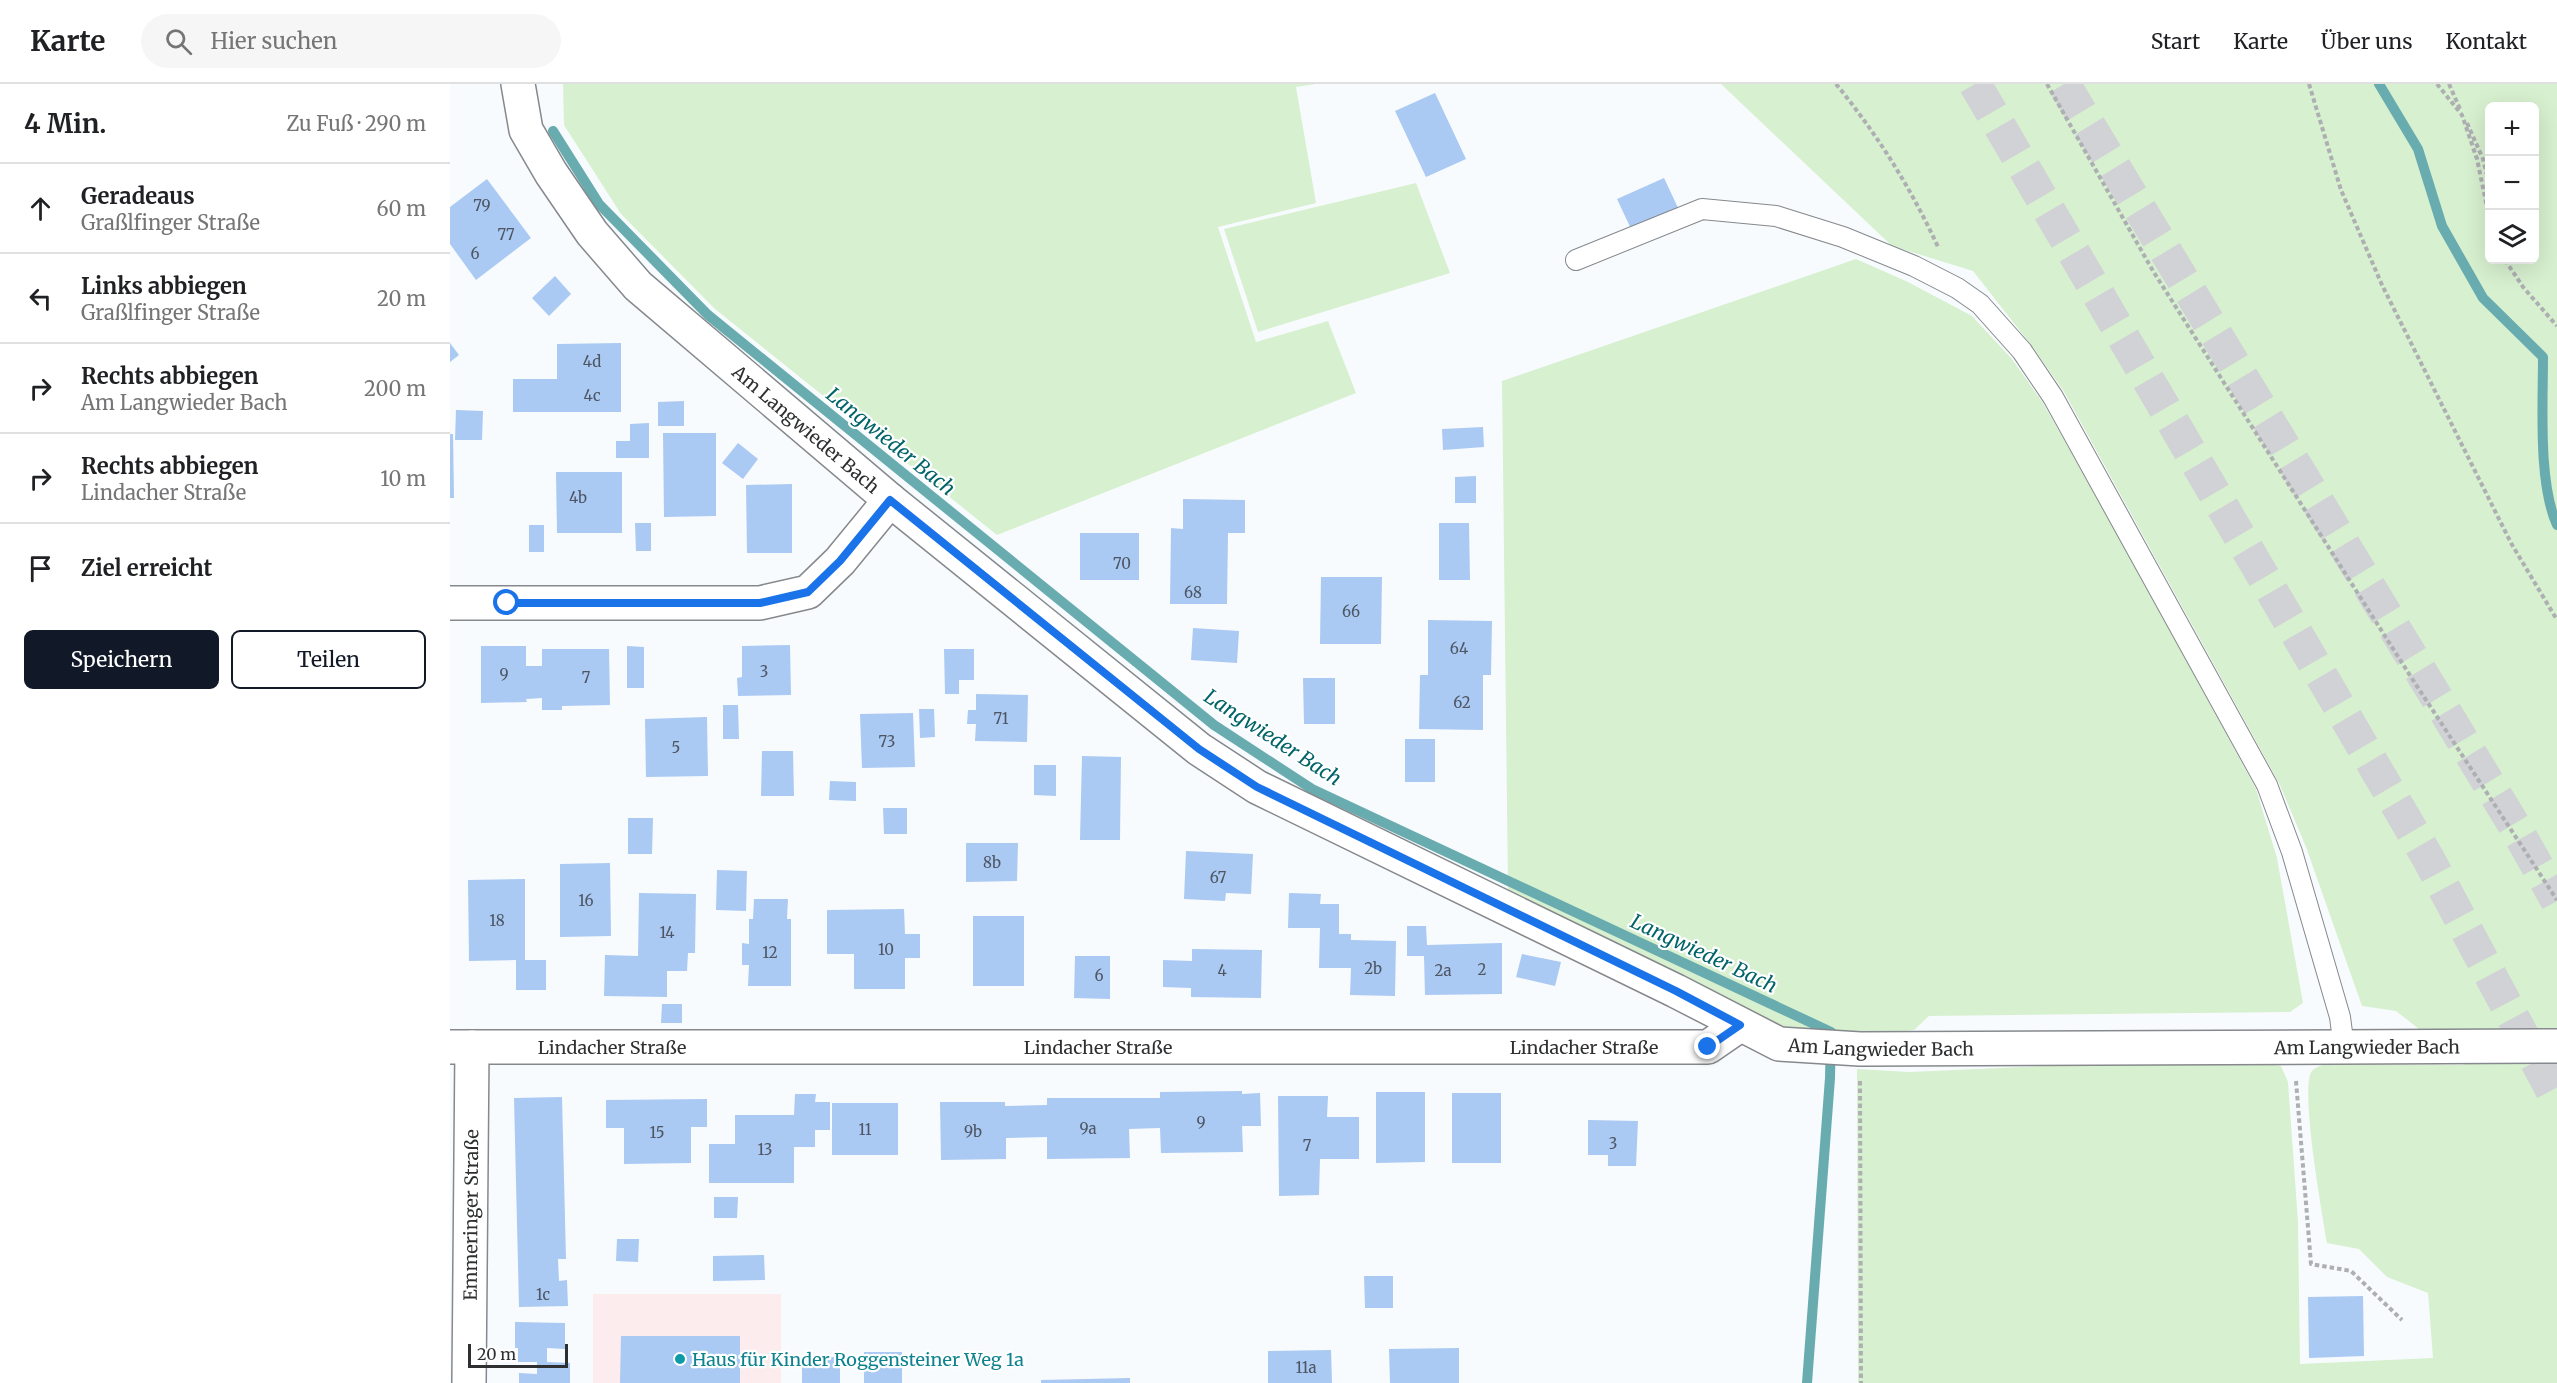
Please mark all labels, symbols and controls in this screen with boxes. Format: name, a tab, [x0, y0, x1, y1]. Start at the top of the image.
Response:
search box	[141, 14, 561, 68]
text: Karte	[30, 23, 105, 59]
icon: search	[162, 25, 195, 58]
text: Hier suchen	[210, 27, 337, 55]
text: Start	[2151, 28, 2200, 55]
text: Karte	[2233, 28, 2288, 55]
text: Über uns	[2321, 28, 2412, 55]
text: Kontakt	[2445, 28, 2527, 55]
map controls	[2485, 102, 2539, 264]
button: +	[2485, 102, 2539, 156]
text: 4 Min.	[24, 107, 106, 140]
text: Zu Fuß · 290 m	[286, 111, 426, 136]
button: −	[2485, 156, 2539, 210]
text: Geradeaus	[81, 182, 195, 210]
icon: ahead	[24, 192, 57, 225]
text: 60 m	[376, 196, 426, 221]
house number: 79	[473, 196, 491, 215]
text: Graßlfinger Straße	[81, 210, 260, 235]
button: layers	[2485, 210, 2539, 264]
house number: 77	[497, 225, 515, 244]
house number: 6	[470, 244, 480, 263]
text: Links abbiegen	[81, 272, 247, 300]
icon: left	[24, 282, 57, 315]
text: 20 m	[377, 286, 426, 311]
text: Graßlfinger Straße	[81, 300, 260, 325]
house number: 4d	[583, 352, 601, 371]
street label: Am Langwieder Bach	[727, 359, 885, 498]
text: Rechts abbiegen	[81, 362, 258, 390]
icon: right	[24, 372, 57, 405]
text: 200 m	[364, 376, 426, 401]
water label: Langwieder Bach	[821, 381, 961, 501]
house number: 4c	[584, 386, 601, 405]
text: Am Langwieder Bach	[81, 390, 287, 415]
text: Rechts abbiegen	[81, 452, 258, 480]
icon: right	[24, 462, 57, 495]
text: 10 m	[380, 466, 426, 491]
text: Lindacher Straße	[81, 480, 246, 505]
house number: 4b	[569, 488, 587, 507]
icon: arrive	[24, 552, 57, 585]
text: Ziel erreicht	[81, 554, 212, 582]
house number: 70	[1113, 554, 1131, 573]
house number: 68	[1184, 583, 1202, 602]
route start	[493, 589, 519, 615]
house number: 66	[1342, 602, 1360, 621]
button: Speichern	[24, 630, 219, 689]
button: Teilen	[231, 630, 426, 689]
house number: 64	[1450, 639, 1468, 658]
house number: 3	[760, 662, 768, 681]
house number: 9	[499, 665, 509, 684]
house number: 7	[582, 668, 591, 687]
water label: Langwieder Bach	[1200, 683, 1346, 791]
house number: 62	[1453, 693, 1471, 712]
house number: 71	[993, 709, 1009, 728]
house number: 73	[879, 732, 895, 751]
house number: 5	[672, 738, 680, 757]
house number: 8b	[983, 853, 1001, 872]
house number: 67	[1210, 868, 1227, 887]
house number: 16	[578, 891, 594, 910]
water label: Langwieder Bach	[1627, 908, 1781, 998]
house number: 18	[489, 911, 505, 930]
house number: 14	[659, 923, 675, 942]
house number: 10	[878, 940, 894, 959]
house number: 12	[762, 943, 778, 962]
house number: 2b	[1364, 959, 1382, 978]
house number: 2	[1478, 960, 1487, 979]
house number: 4	[1217, 961, 1227, 980]
house number: 2a	[1434, 961, 1452, 980]
house number: 6	[1094, 966, 1104, 985]
route end	[1694, 1033, 1720, 1059]
street label: Am Langwieder Bach	[1786, 1033, 1974, 1061]
street label: Am Langwieder Bach	[2273, 1035, 2460, 1059]
street label: Lindacher Straße	[538, 1036, 686, 1059]
street label: Lindacher Straße	[1024, 1036, 1172, 1059]
street label: Lindacher Straße	[1510, 1036, 1658, 1059]
house number: 9	[1196, 1113, 1206, 1132]
house number: 9a	[1079, 1119, 1097, 1138]
house number: 11	[858, 1120, 872, 1139]
house number: 9b	[964, 1122, 982, 1141]
house number: 15	[649, 1123, 665, 1142]
street label: Emmeringer Straße	[458, 1129, 483, 1301]
house number: 3	[1609, 1134, 1617, 1153]
house number: 7	[1303, 1136, 1312, 1155]
house number: 13	[758, 1140, 772, 1159]
house number: 1c	[536, 1285, 550, 1304]
scale bar	[468, 1341, 568, 1368]
text: 20 m	[477, 1344, 516, 1364]
place label: Haus für Kinder Roggensteiner Weg 1a	[692, 1348, 1024, 1371]
marker: Haus für Kinder Roggensteiner Weg 1a	[673, 1352, 687, 1366]
house number: 11a	[1295, 1358, 1317, 1377]

